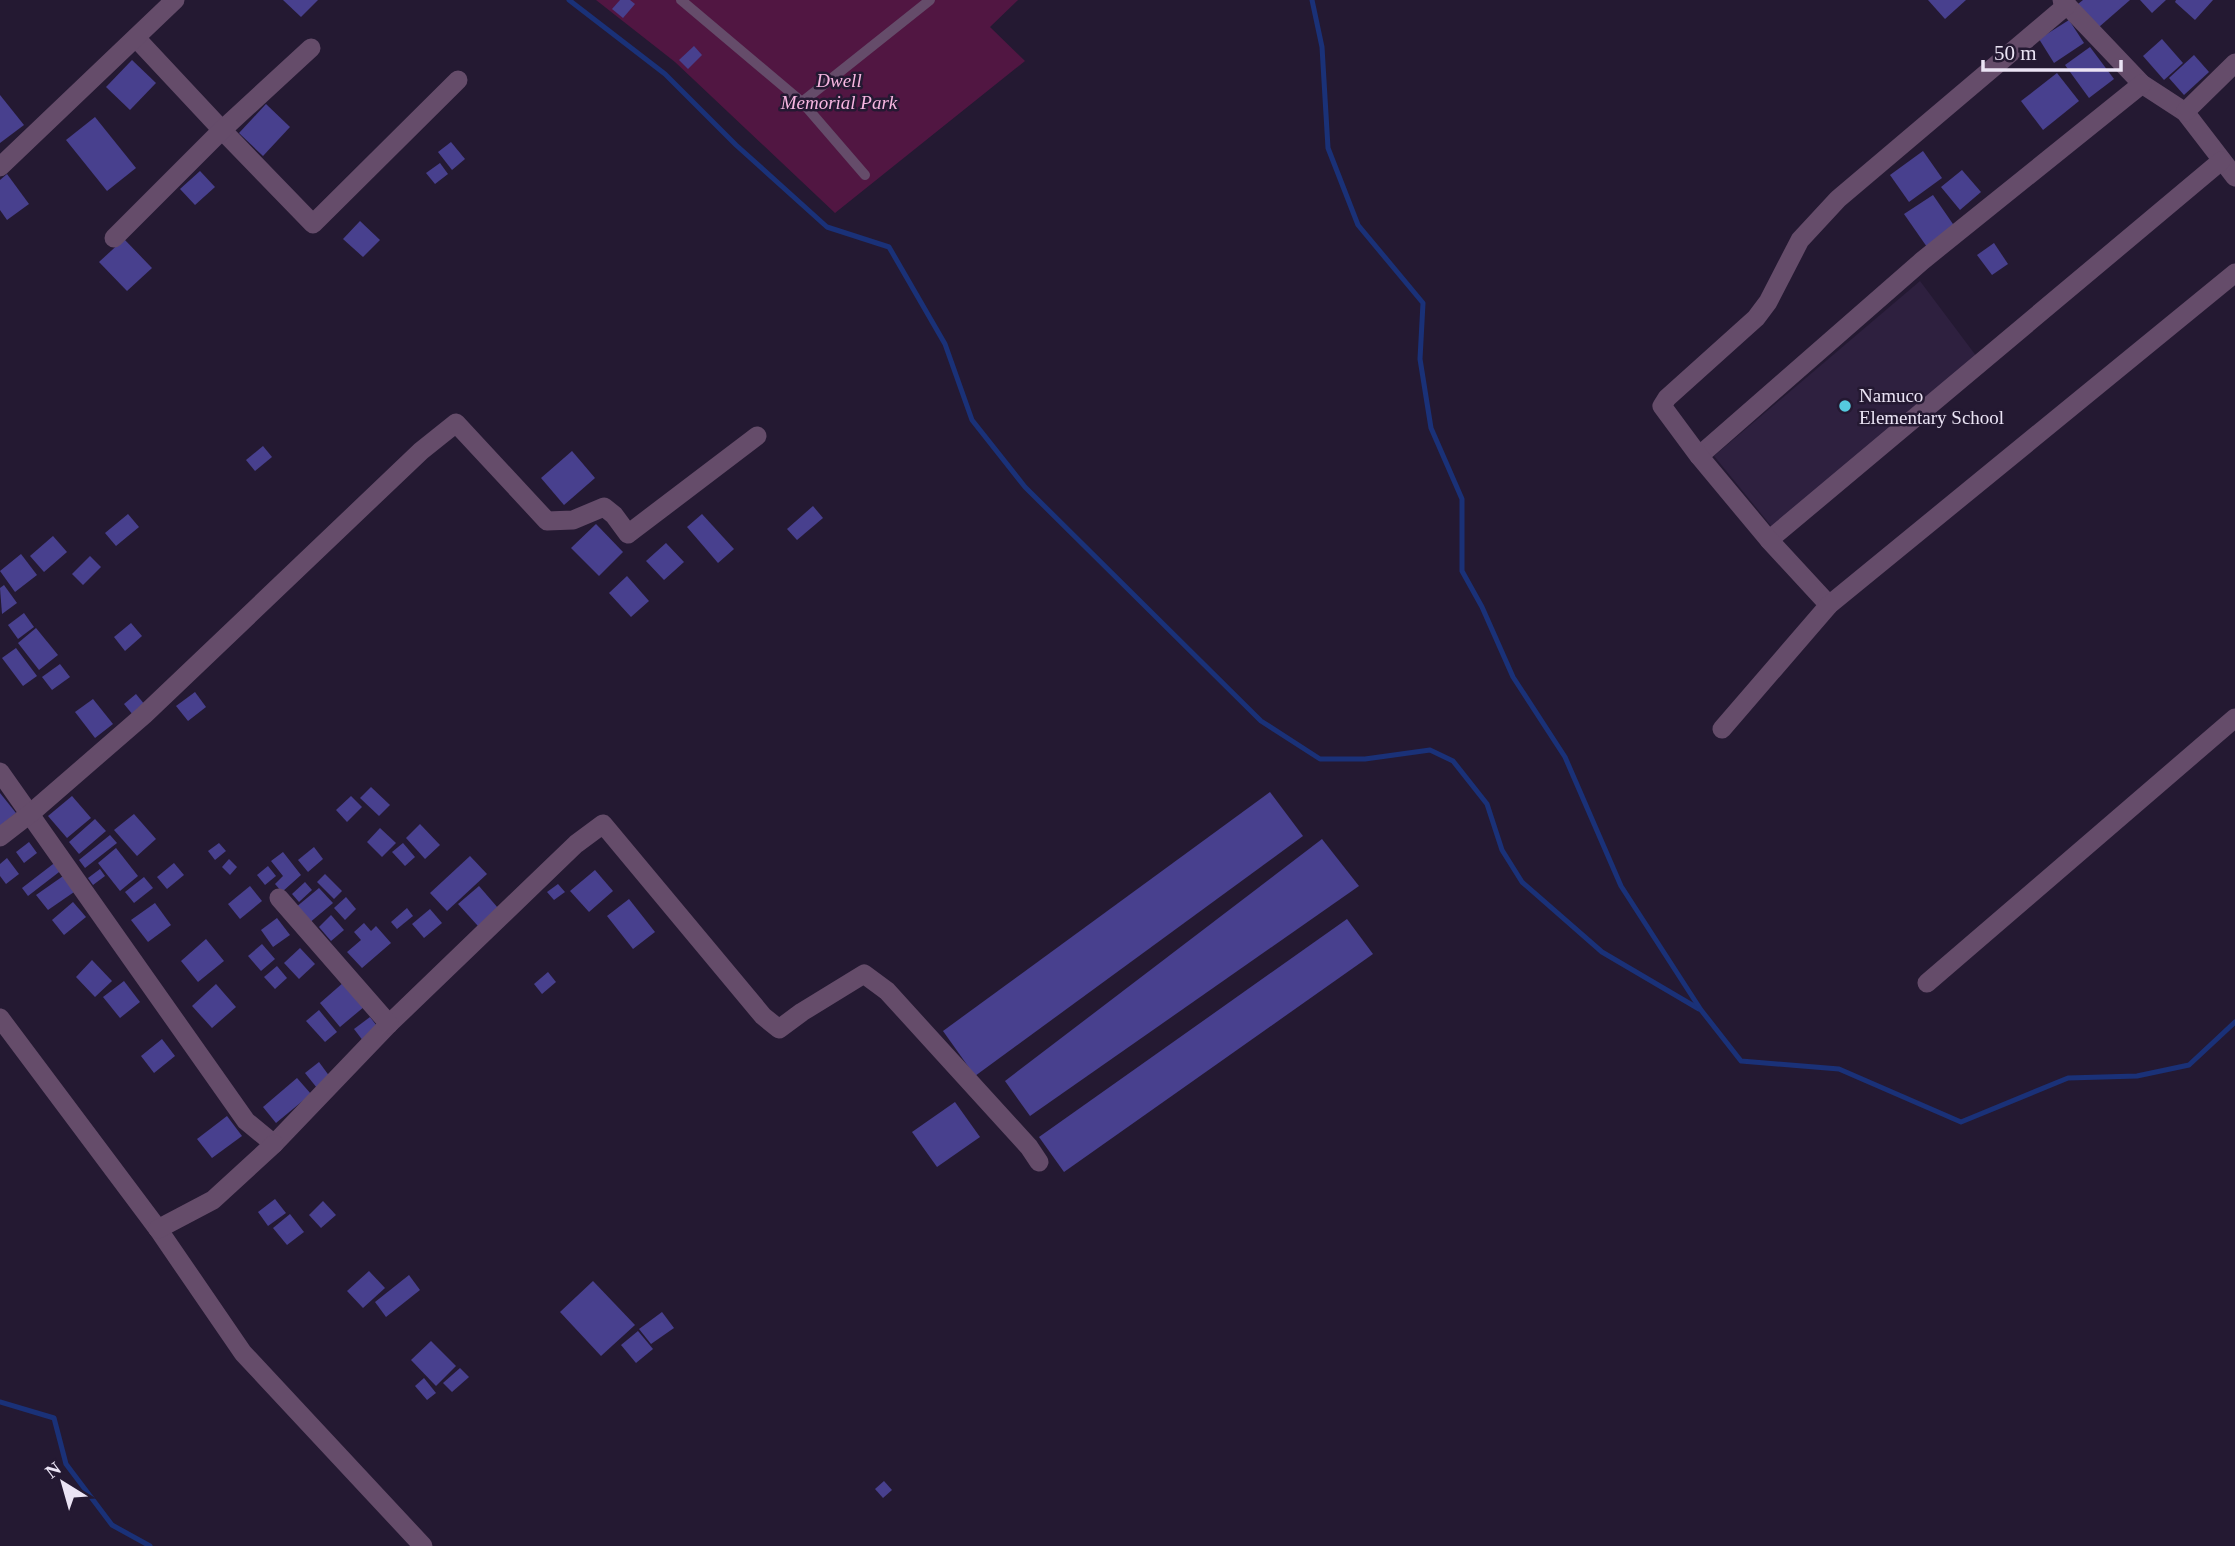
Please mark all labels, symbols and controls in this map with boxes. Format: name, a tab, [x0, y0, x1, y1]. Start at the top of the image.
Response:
scale bar	[1983, 28, 2121, 72]
text: 50 m	[1994, 41, 2037, 65]
park label: Dwell Memorial Park	[780, 70, 898, 113]
place label: Namuco Elementary School	[1859, 385, 2004, 428]
marker: Namuco Elementary School	[1837, 398, 1853, 414]
north arrow	[28, 1448, 98, 1518]
text: N	[41, 1457, 65, 1482]

